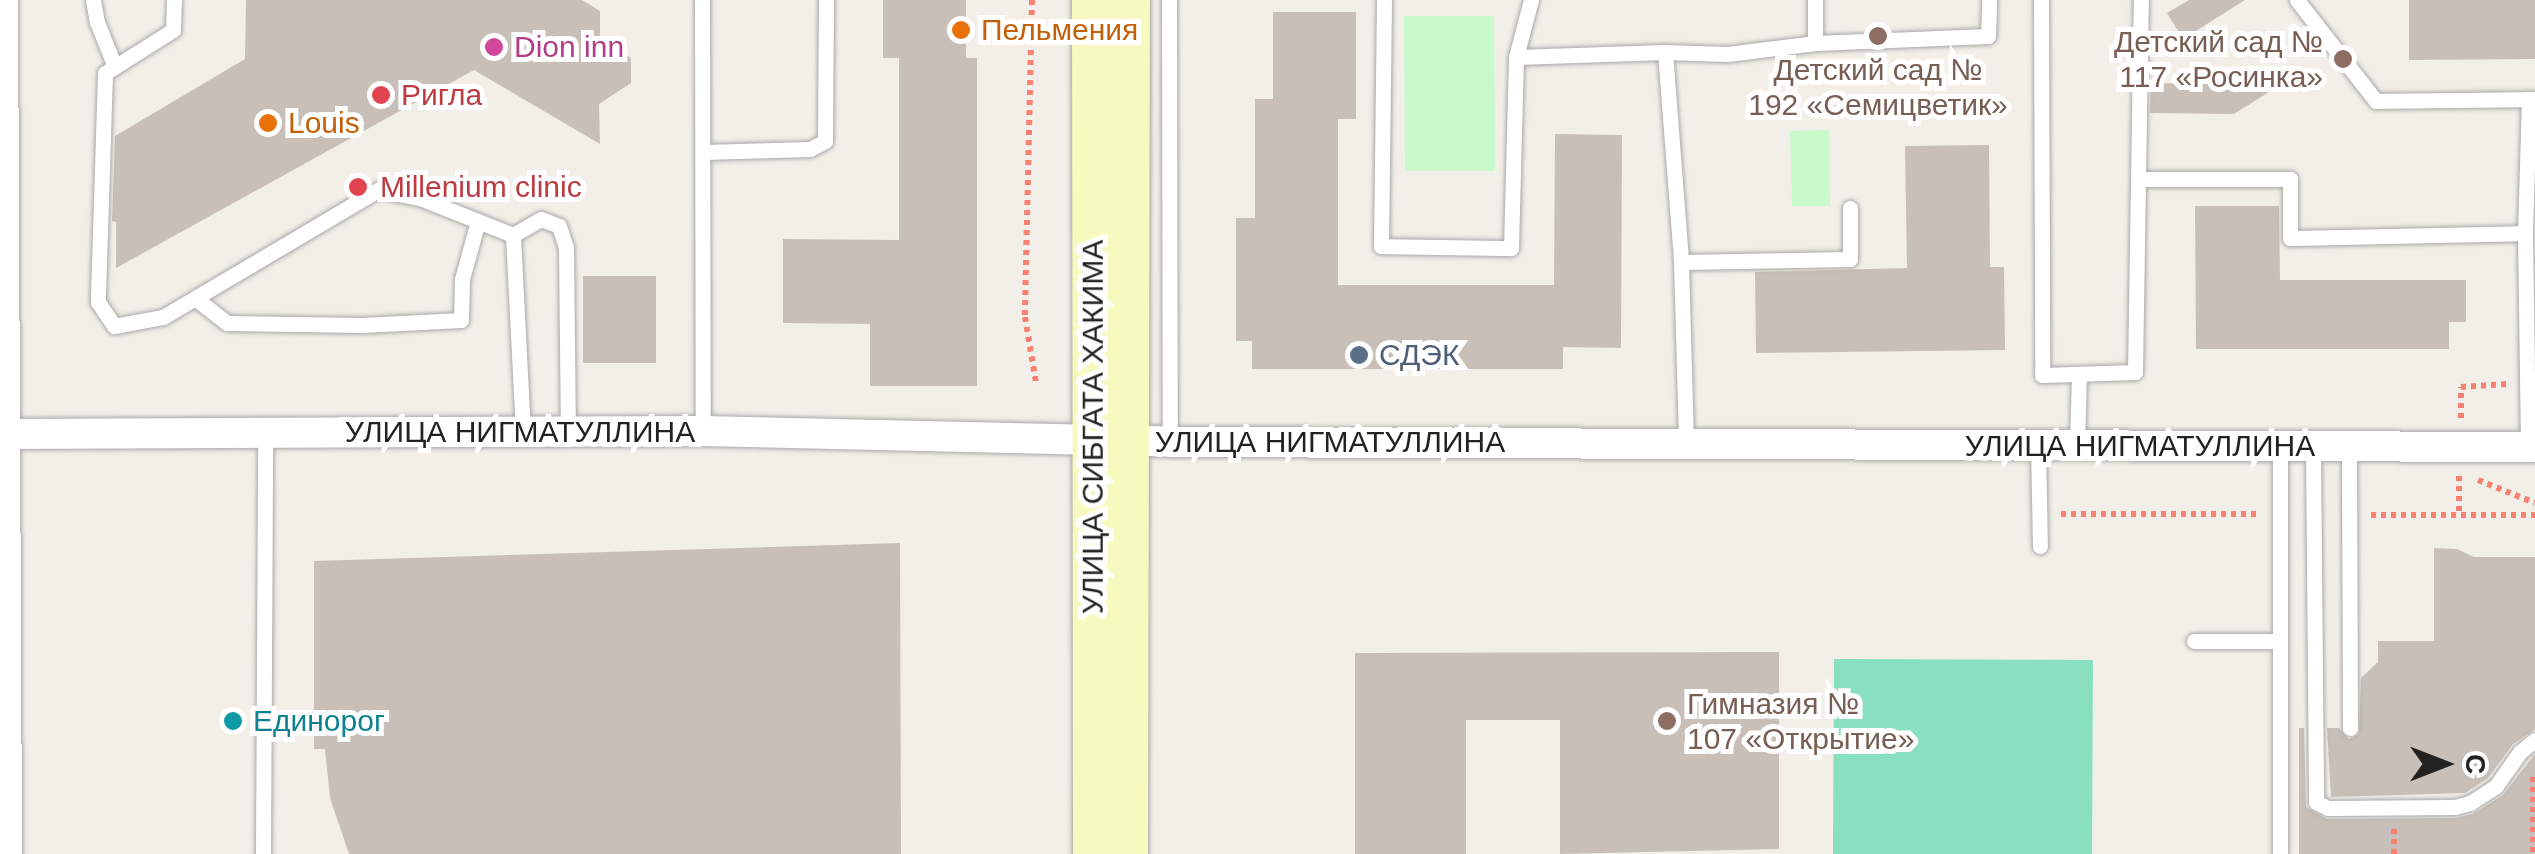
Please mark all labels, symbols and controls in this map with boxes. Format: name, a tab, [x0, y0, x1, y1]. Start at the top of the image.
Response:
place label: Пельмения	[981, 12, 1138, 48]
marker: Пельмения	[950, 19, 972, 41]
place label: Детский сад № 117 «Росинка»	[2114, 24, 2323, 94]
marker: Детский сад № 192 «Семицветик»	[1867, 25, 1889, 47]
place label: Dion inn	[514, 29, 624, 65]
marker: Dion inn	[483, 36, 505, 58]
marker: Детский сад № 117 «Росинка»	[2332, 48, 2354, 70]
place label: Детский сад № 192 «Семицветик»	[1748, 52, 2008, 122]
place label: Ригла	[401, 77, 482, 113]
marker: Ригла	[370, 84, 392, 106]
place label: Louis	[288, 105, 360, 141]
marker: Louis	[257, 112, 279, 134]
place label: Millenium clinic	[380, 169, 582, 205]
marker: Millenium clinic	[345, 174, 371, 200]
street label: УЛИЦА СИБГАТА ХАКИМА	[1075, 240, 1111, 614]
place label: СДЭК	[1379, 337, 1459, 373]
marker: СДЭК	[1348, 344, 1370, 366]
street label: УЛИЦА НИГМАТУЛЛИНА	[345, 414, 695, 450]
street label: УЛИЦА НИГМАТУЛЛИНА	[1155, 424, 1505, 460]
street label: УЛИЦА НИГМАТУЛЛИНА	[1965, 428, 2315, 464]
place label: Гимназия № 107 «Открытие»	[1687, 686, 1914, 756]
place label: Единорог	[253, 703, 385, 739]
marker: Единорог	[222, 710, 244, 732]
marker: Гимназия № 107 «Открытие»	[1656, 710, 1678, 732]
north arrow	[2395, 714, 2495, 814]
text: С	[2460, 754, 2491, 774]

